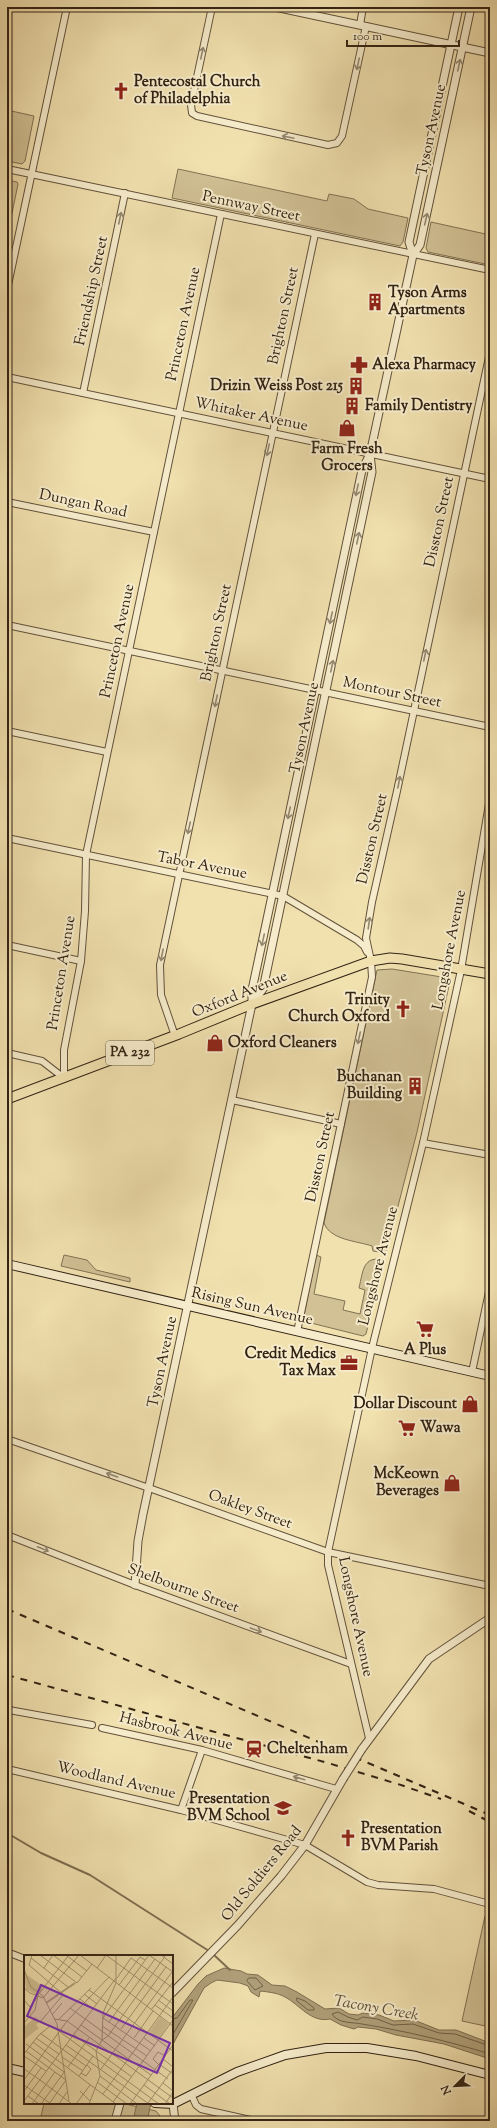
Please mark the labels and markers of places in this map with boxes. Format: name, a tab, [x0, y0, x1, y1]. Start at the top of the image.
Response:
place label: Pentecostal Church of Philadelphia	[134, 72, 261, 110]
church icon: Pentecostal Church of Philadelphia	[111, 81, 131, 101]
place label: Tyson Arms Apartments	[388, 283, 467, 321]
building icon: Tyson Arms Apartments	[365, 292, 385, 312]
pharmacy icon: Alexa Pharmacy	[349, 355, 369, 375]
place label: Alexa Pharmacy	[372, 355, 476, 376]
place label: Drizin Weiss Post 215	[210, 376, 344, 397]
building icon: Drizin Weiss Post 215	[346, 376, 366, 396]
building icon: Family Dentistry	[342, 396, 362, 416]
place label: Family Dentistry	[365, 396, 473, 417]
shop icon: Farm Fresh Grocers	[337, 418, 357, 438]
place label: Farm Fresh Grocers	[311, 439, 383, 477]
place label: Trinity Church Oxford	[288, 990, 391, 1028]
church icon: Trinity Church Oxford	[393, 999, 413, 1019]
shop icon: Oxford Cleaners	[205, 1033, 225, 1053]
place label: Oxford Cleaners	[228, 1033, 337, 1054]
place label: Buchanan Building	[337, 1067, 403, 1105]
building icon: Buchanan Building	[405, 1076, 425, 1096]
supermarket icon: A Plus	[415, 1319, 435, 1339]
place label: A Plus	[404, 1340, 446, 1361]
place label: Credit Medics Tax Max	[245, 1344, 337, 1382]
office icon: Credit Medics Tax Max	[339, 1353, 359, 1373]
place label: Dollar Discount	[354, 1394, 458, 1415]
shop icon: Dollar Discount	[460, 1394, 480, 1414]
supermarket icon: Wawa	[397, 1418, 417, 1438]
place label: Wawa	[420, 1418, 461, 1439]
place label: McKeown Beverages	[374, 1464, 439, 1502]
shop icon: McKeown Beverages	[442, 1473, 462, 1493]
station icon: Cheltenham	[244, 1739, 264, 1759]
place label: Cheltenham	[267, 1739, 348, 1760]
place label: Presentation BVM School	[187, 1789, 271, 1827]
school or university icon: Presentation BVM School	[273, 1798, 293, 1818]
place label: Presentation BVM Parish	[361, 1819, 442, 1857]
church icon: Presentation BVM Parish	[338, 1828, 358, 1848]

